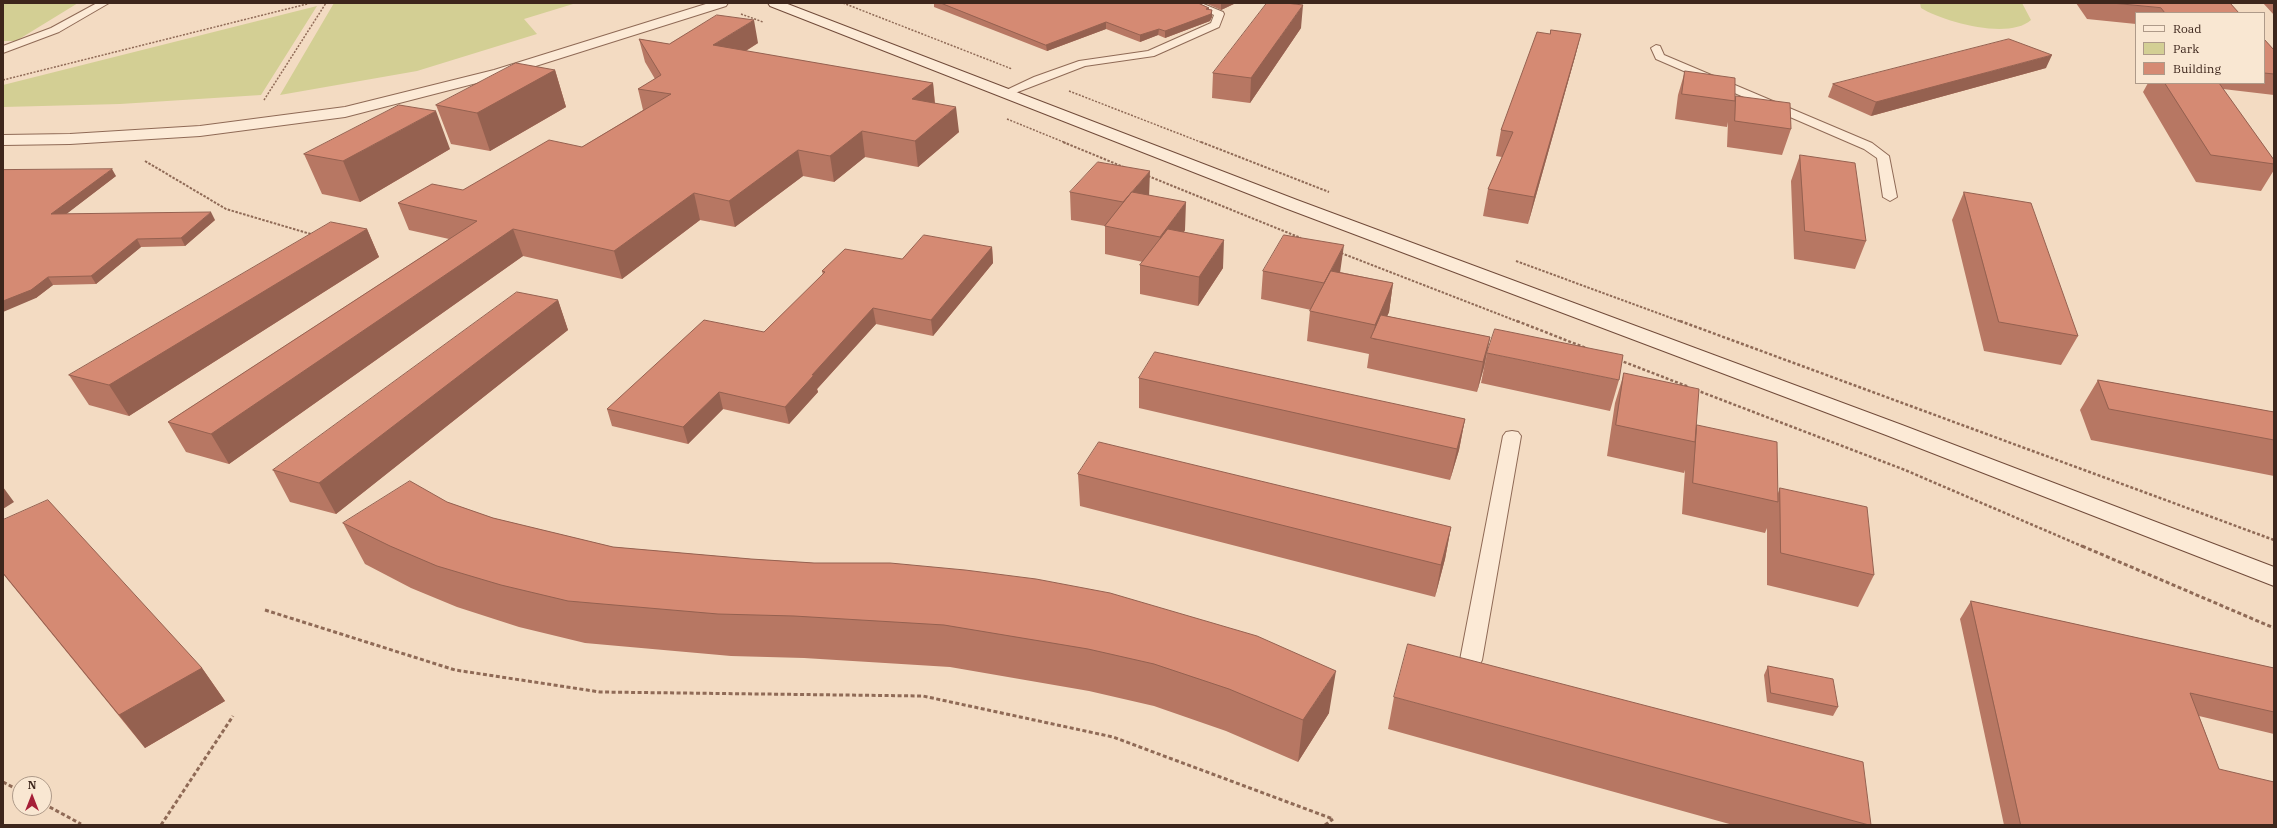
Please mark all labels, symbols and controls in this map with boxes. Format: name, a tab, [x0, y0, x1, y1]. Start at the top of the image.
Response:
legend	[2135, 12, 2265, 84]
text: Road	[2173, 21, 2202, 36]
text: Park	[2173, 41, 2199, 56]
text: Building	[2173, 61, 2221, 76]
north arrow	[12, 776, 52, 816]
text: N	[28, 778, 36, 792]

